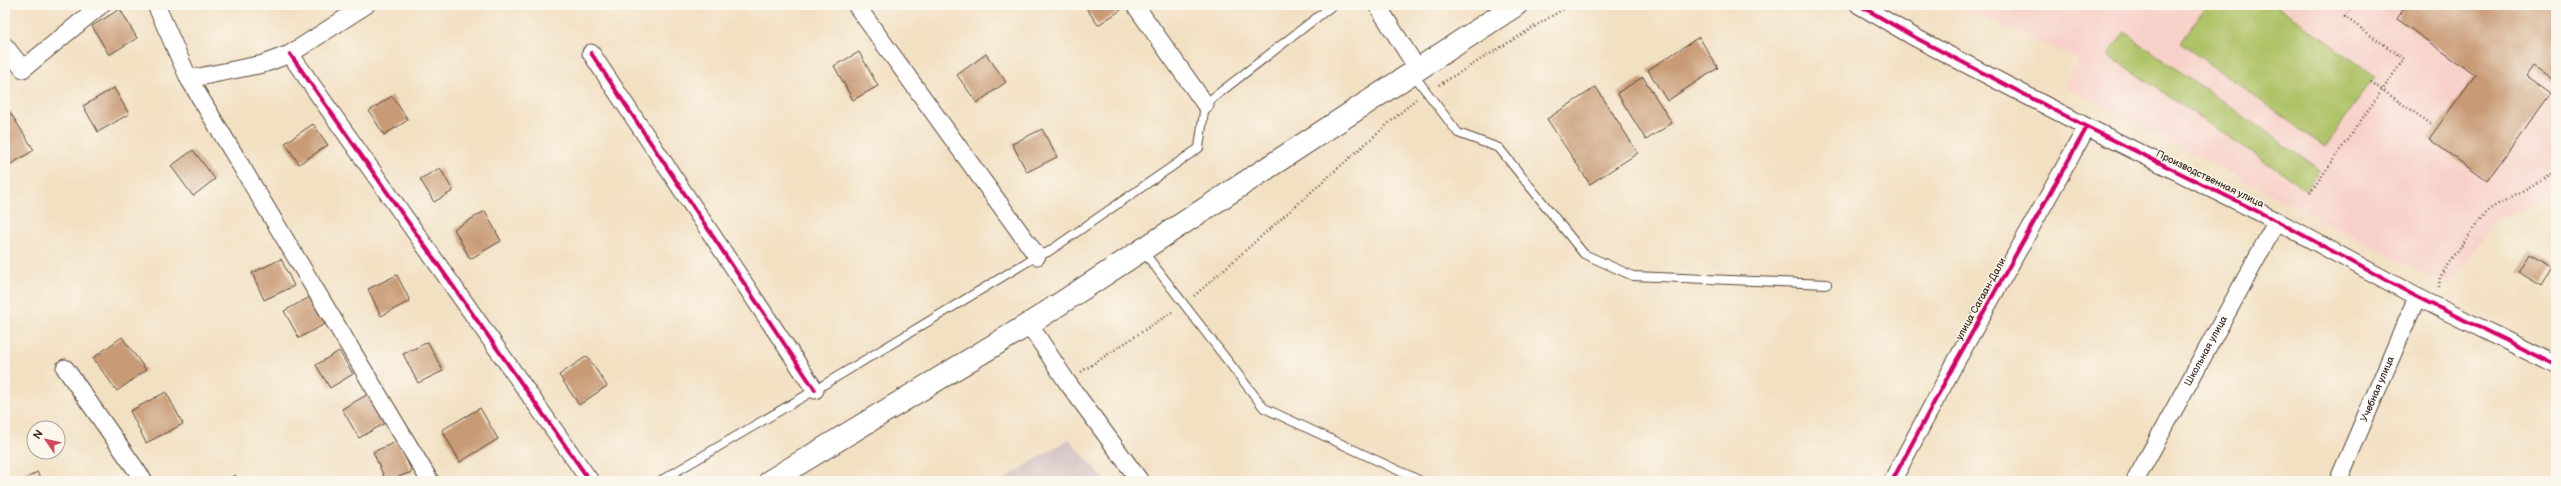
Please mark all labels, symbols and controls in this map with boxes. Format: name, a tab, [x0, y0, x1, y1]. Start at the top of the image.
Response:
street label: Производственная улица	[2154, 148, 2266, 210]
street label: улица Сагаан-Дали	[1953, 256, 2009, 342]
street label: Школьная улица	[2182, 314, 2230, 388]
street label: Учебная улица	[2358, 354, 2397, 424]
north arrow	[26, 420, 66, 460]
text: N	[30, 428, 46, 442]

